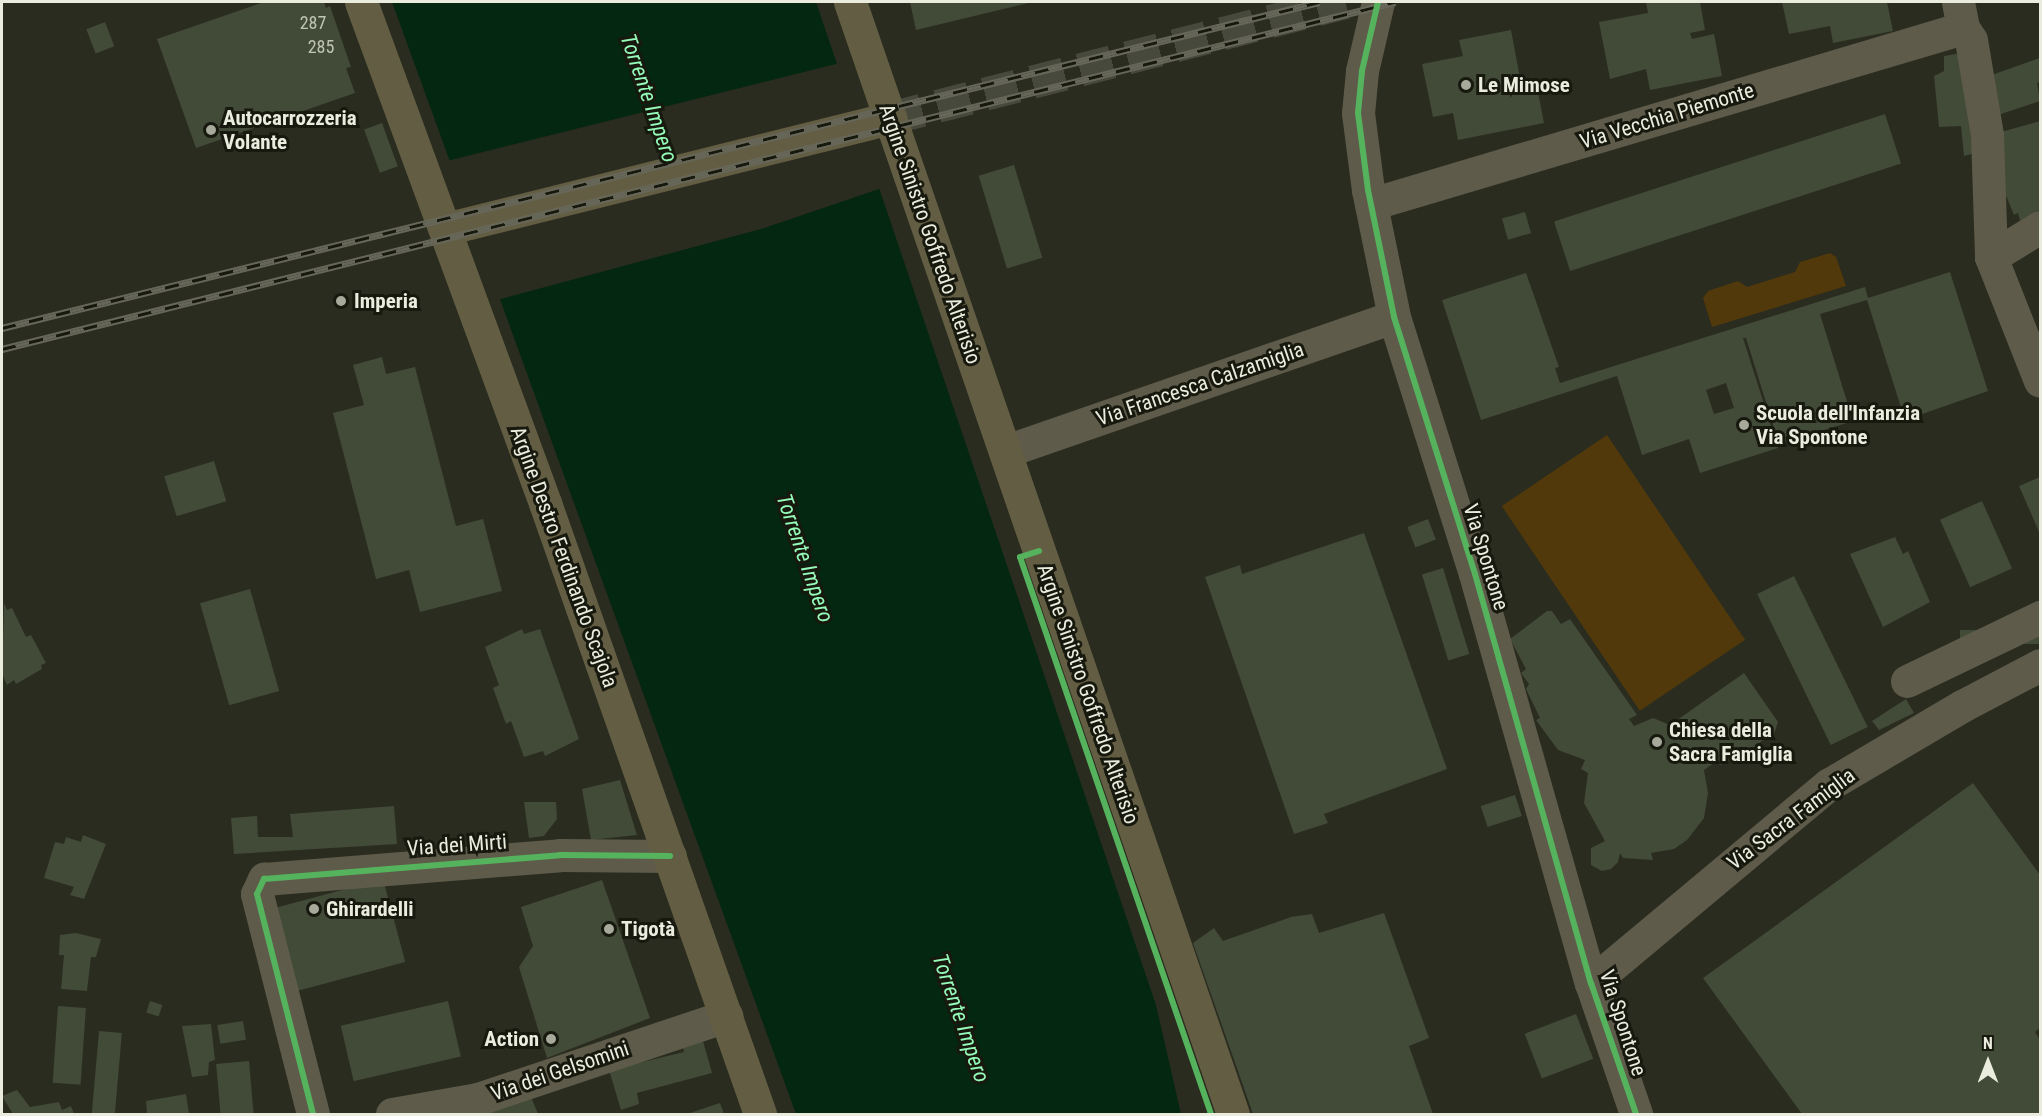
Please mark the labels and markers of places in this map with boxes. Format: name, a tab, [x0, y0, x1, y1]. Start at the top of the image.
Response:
place label: Le Mimose	[1478, 72, 1570, 98]
marker: Le Mimose	[1459, 78, 1473, 92]
place label: Autocarrozzeria Volante	[223, 105, 357, 155]
marker: Autocarrozzeria Volante	[204, 123, 218, 137]
place label: Imperia	[354, 288, 418, 314]
marker: Imperia	[332, 292, 350, 310]
place label: Scuola dell'Infanzia Via Spontone	[1756, 400, 1920, 450]
marker: Scuola dell'Infanzia Via Spontone	[1737, 418, 1751, 432]
place label: Chiesa della Sacra Famiglia	[1669, 717, 1793, 767]
marker: Chiesa della Sacra Famiglia	[1650, 735, 1664, 749]
place label: Ghirardelli	[326, 896, 414, 922]
marker: Ghirardelli	[307, 902, 321, 916]
place label: Tigotà	[621, 916, 675, 942]
marker: Tigotà	[602, 922, 616, 936]
place label: Action	[484, 1026, 539, 1052]
marker: Action	[544, 1032, 558, 1046]

